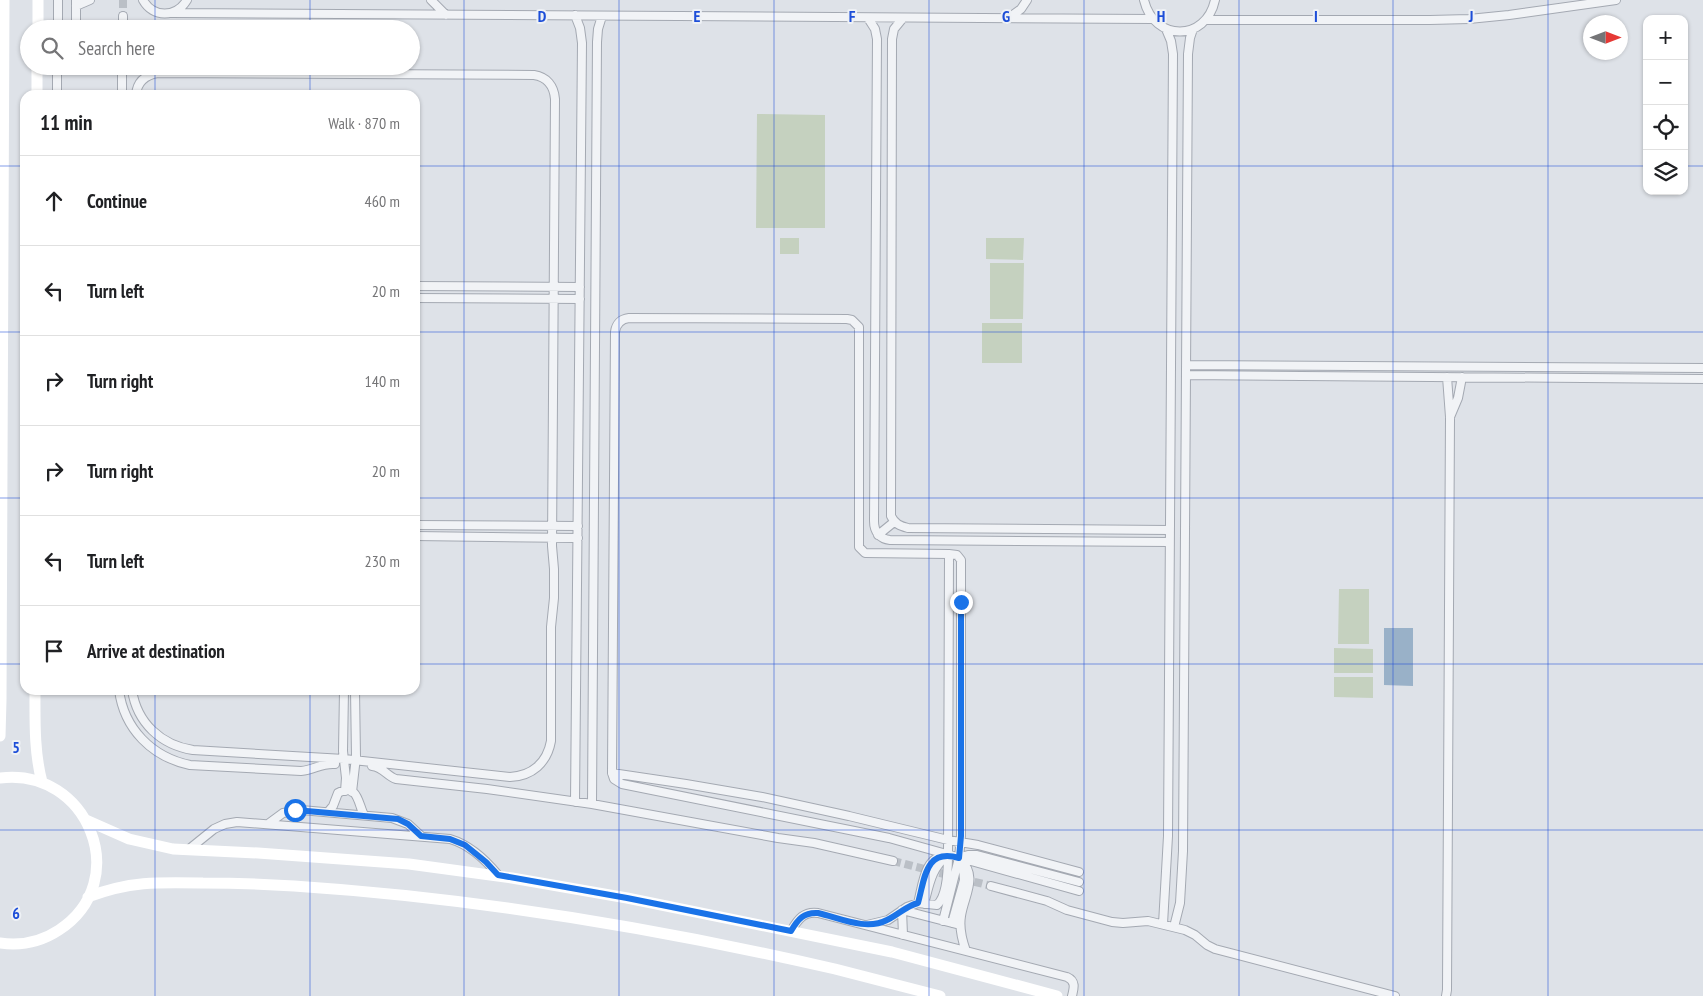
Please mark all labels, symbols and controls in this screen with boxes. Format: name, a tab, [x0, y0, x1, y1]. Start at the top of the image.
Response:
text: D	[538, 6, 547, 26]
text: E	[694, 6, 701, 26]
text: F	[849, 6, 856, 26]
text: G	[1002, 6, 1010, 26]
text: H	[1157, 6, 1165, 26]
text: I	[1314, 6, 1318, 26]
text: J	[1468, 6, 1473, 26]
north arrow	[1583, 15, 1628, 60]
map controls	[1643, 15, 1688, 195]
button: +	[1643, 15, 1688, 60]
search box	[20, 20, 420, 75]
icon: search	[38, 34, 66, 62]
text: Search here	[78, 36, 155, 60]
button: −	[1643, 60, 1688, 105]
button: locate	[1643, 105, 1688, 150]
text: 11 min	[40, 109, 92, 136]
text: Walk · 870 m	[328, 113, 400, 133]
button: layers	[1643, 150, 1688, 195]
icon: ahead	[40, 187, 68, 215]
text: Continue	[87, 189, 147, 213]
text: 460 m	[365, 191, 400, 211]
icon: left	[40, 277, 68, 305]
text: Turn left	[87, 279, 144, 303]
text: 20 m	[372, 281, 400, 301]
icon: right	[40, 367, 68, 395]
text: Turn right	[87, 369, 153, 393]
text: 140 m	[365, 371, 400, 391]
icon: right	[40, 457, 68, 485]
text: Turn right	[87, 459, 153, 483]
text: 20 m	[372, 461, 400, 481]
icon: left	[40, 547, 68, 575]
text: Turn left	[87, 549, 144, 573]
text: 230 m	[365, 551, 400, 571]
route end	[950, 591, 973, 614]
icon: arrive	[40, 637, 68, 665]
text: Arrive at destination	[87, 639, 225, 663]
text: 5	[12, 737, 20, 757]
route start	[284, 799, 307, 822]
text: 6	[12, 903, 20, 923]

